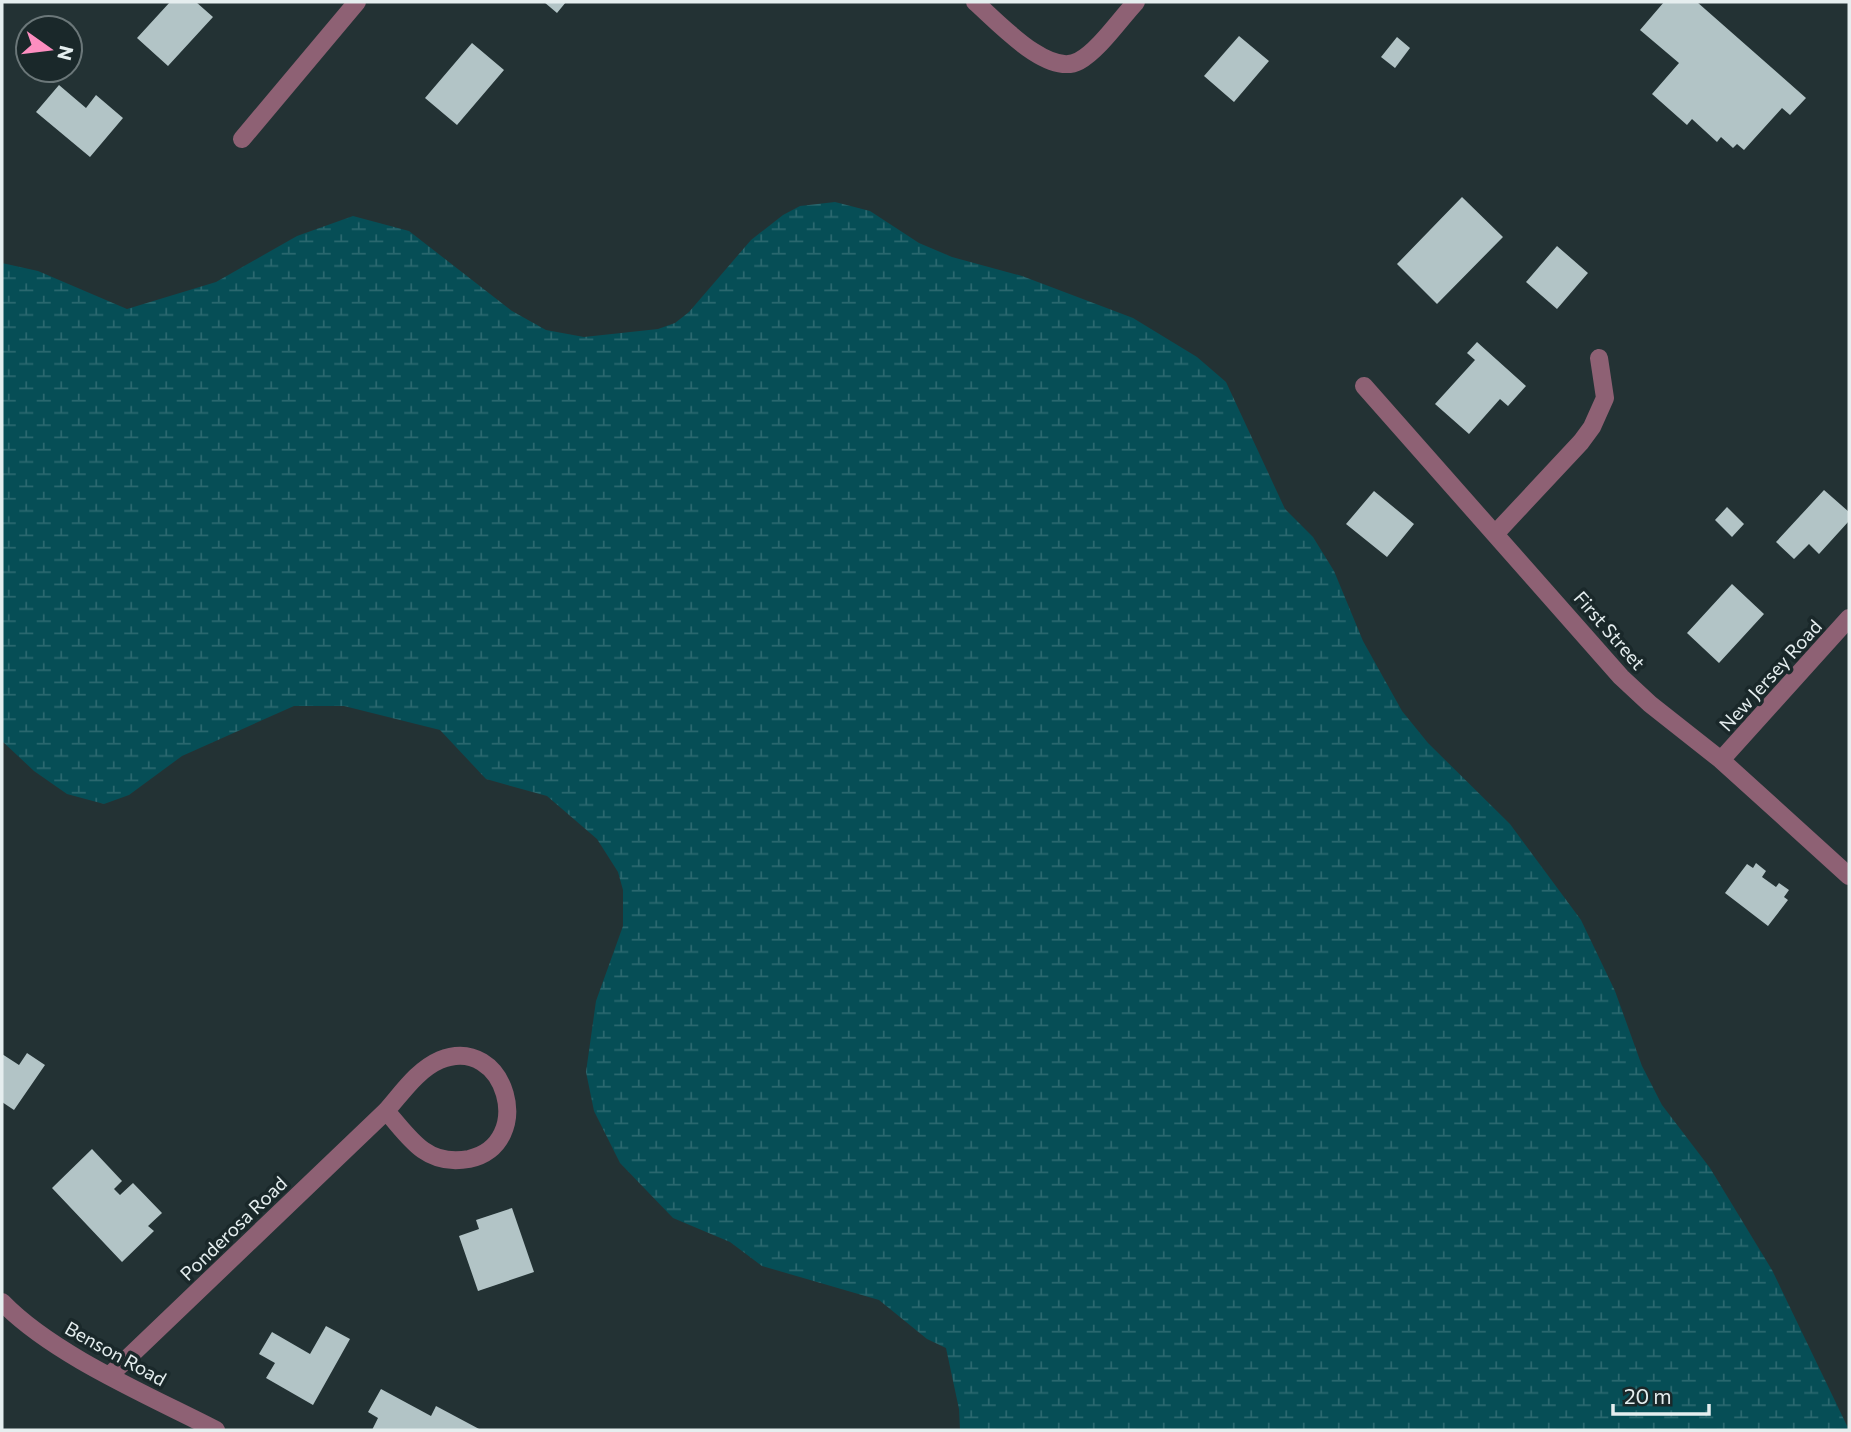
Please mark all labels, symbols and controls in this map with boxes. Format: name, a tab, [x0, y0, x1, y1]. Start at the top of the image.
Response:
north arrow	[14, 14, 84, 84]
text: N	[53, 44, 79, 63]
street label: First Street	[1570, 586, 1651, 674]
street label: New Jersey Road	[1714, 615, 1826, 735]
street label: Ponderosa Road	[175, 1171, 291, 1285]
street label: Benson Road	[61, 1316, 171, 1390]
scale bar	[1613, 1372, 1709, 1416]
text: 20 m	[1624, 1383, 1672, 1408]

